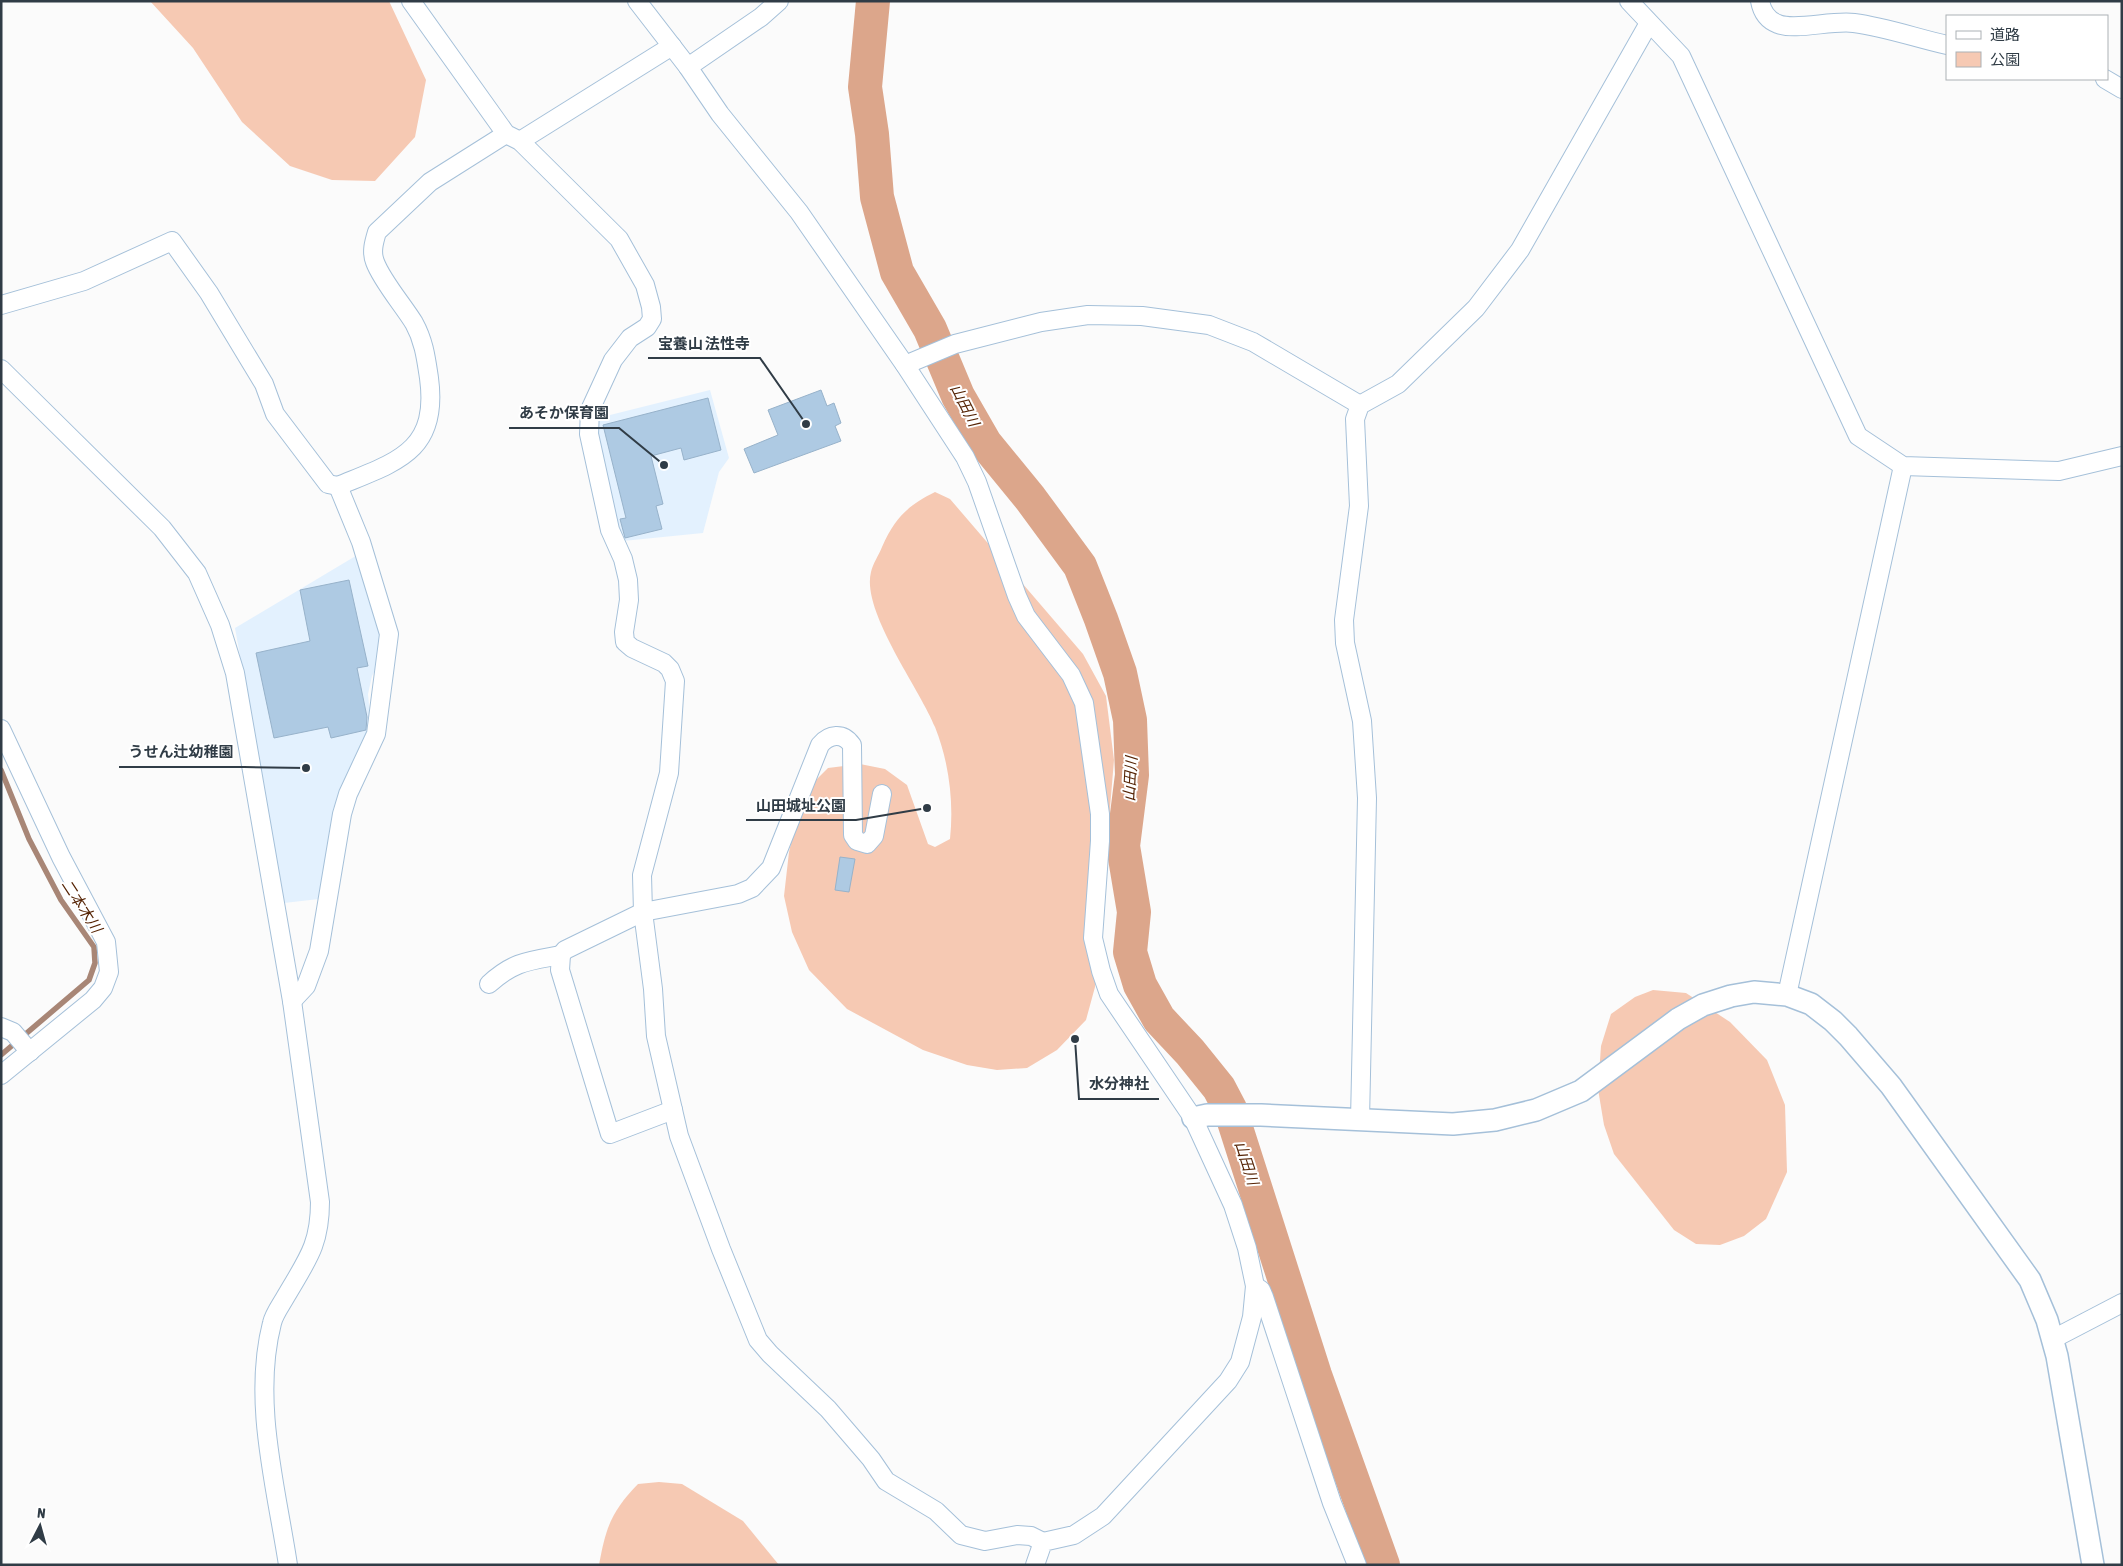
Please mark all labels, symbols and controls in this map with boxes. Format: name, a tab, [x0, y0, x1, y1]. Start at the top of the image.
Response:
legend	[1946, 15, 2108, 80]
text: 道路	[1990, 26, 2020, 43]
text: 公園	[1990, 51, 2020, 68]
callout: 宝養山 法性寺	[648, 328, 760, 358]
text: 宝養山 法性寺	[658, 335, 750, 352]
water label: 山田川	[947, 381, 984, 431]
callout: あそか保育園	[509, 398, 619, 428]
text: あそか保育園	[519, 404, 609, 421]
callout: うせん辻幼稚園	[119, 737, 244, 767]
text: うせん辻幼稚園	[128, 743, 234, 760]
water label: 山田川	[1120, 754, 1140, 802]
callout: 山田城址公園	[746, 790, 856, 820]
text: 山田城址公園	[756, 797, 846, 814]
water label: 二本木川	[59, 876, 107, 937]
callout: 水分神社	[1079, 1069, 1159, 1099]
text: 水分神社	[1089, 1075, 1149, 1092]
water label: 山田川	[1232, 1139, 1263, 1189]
north arrow	[15, 1501, 65, 1551]
text: N	[36, 1505, 46, 1521]

